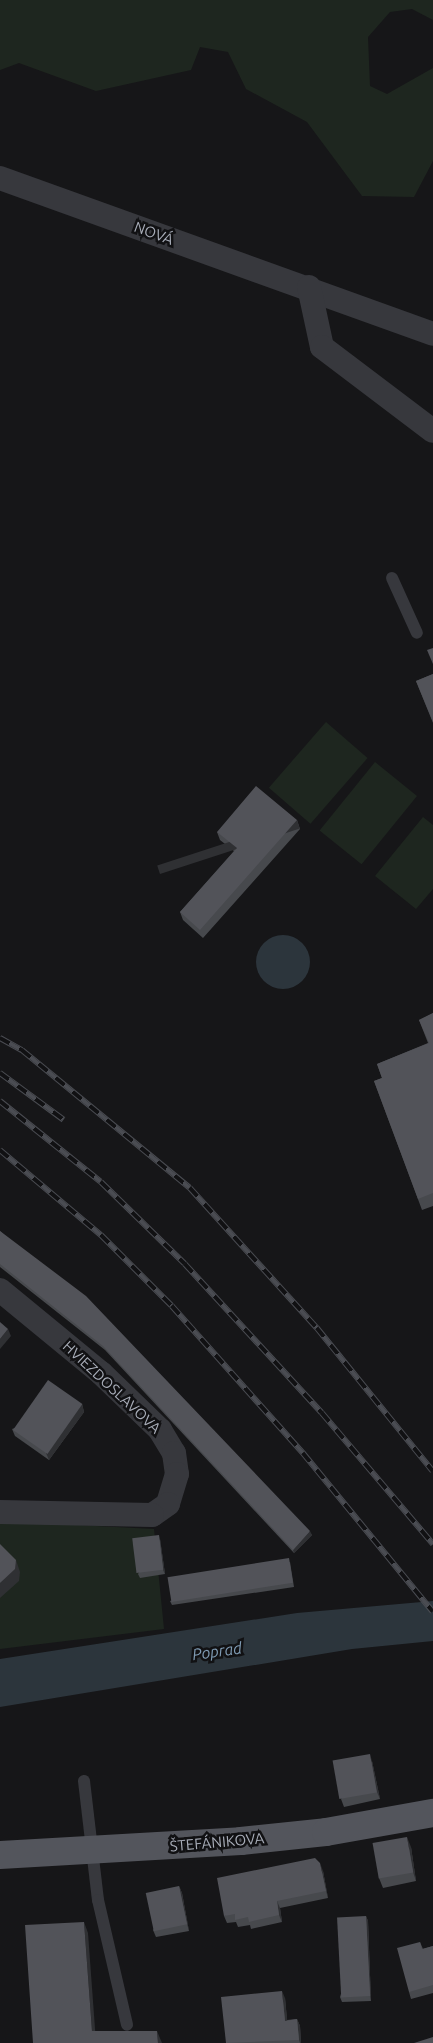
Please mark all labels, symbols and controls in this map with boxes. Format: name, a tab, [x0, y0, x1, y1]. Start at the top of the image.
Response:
street label: NOVÁ	[132, 218, 176, 248]
street label: HVIEZDOSLAVOVA	[59, 1337, 165, 1437]
water label: Poprad	[191, 1638, 243, 1664]
street label: ŠTEFÁNIKOVA	[169, 1829, 265, 1855]

